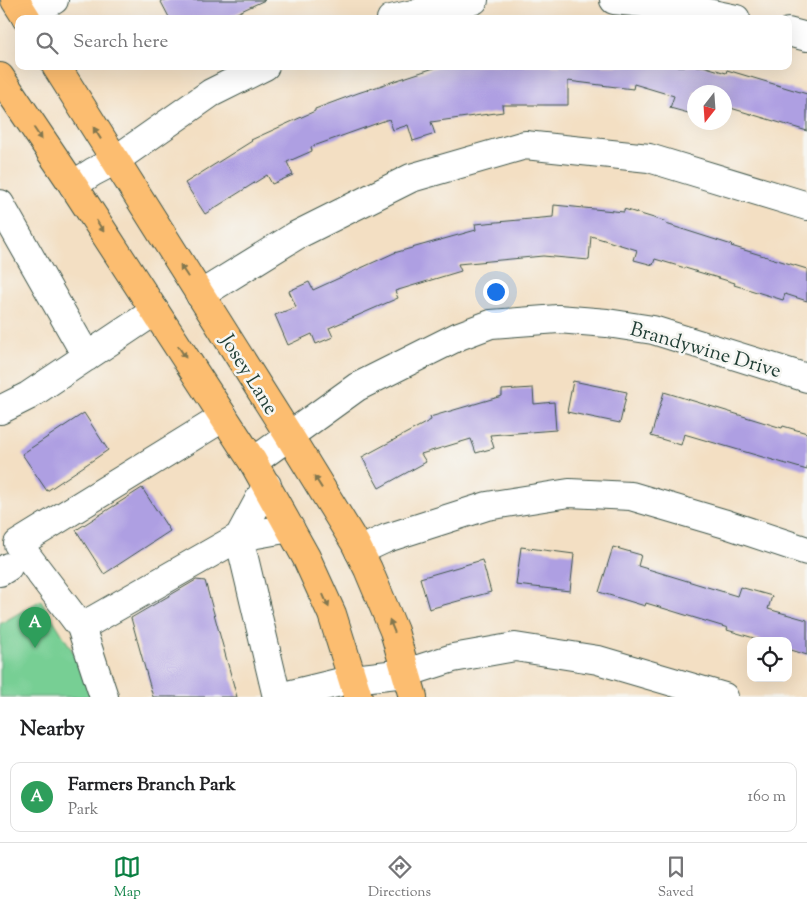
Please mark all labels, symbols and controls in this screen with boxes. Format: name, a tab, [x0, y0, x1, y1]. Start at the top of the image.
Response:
search box	[15, 15, 792, 70]
icon: search	[33, 29, 61, 57]
text: Search here	[73, 29, 168, 56]
north arrow	[687, 85, 732, 130]
one-way arrow	[33, 127, 43, 141]
one-way arrow	[93, 127, 102, 140]
one-way arrow	[95, 220, 105, 233]
one-way arrow	[180, 264, 189, 277]
your location	[483, 279, 509, 305]
street label: Brandywine Drive	[626, 316, 784, 387]
street label: Josey Lane	[211, 329, 284, 421]
one-way arrow	[177, 346, 187, 359]
one-way arrow	[313, 476, 322, 489]
one-way arrow	[323, 594, 331, 608]
pin: A	[19, 607, 51, 648]
one-way arrow	[388, 618, 396, 633]
map controls	[747, 637, 792, 682]
button: locate	[747, 637, 792, 682]
text: Nearby	[20, 715, 85, 745]
text: Farmers Branch Park	[68, 772, 236, 799]
text: A	[31, 786, 44, 809]
text: 160 m	[748, 786, 786, 809]
text: Park	[68, 799, 99, 822]
tab: Map	[113, 853, 141, 903]
tab: Directions	[368, 853, 431, 903]
tab: Saved	[658, 853, 694, 903]

